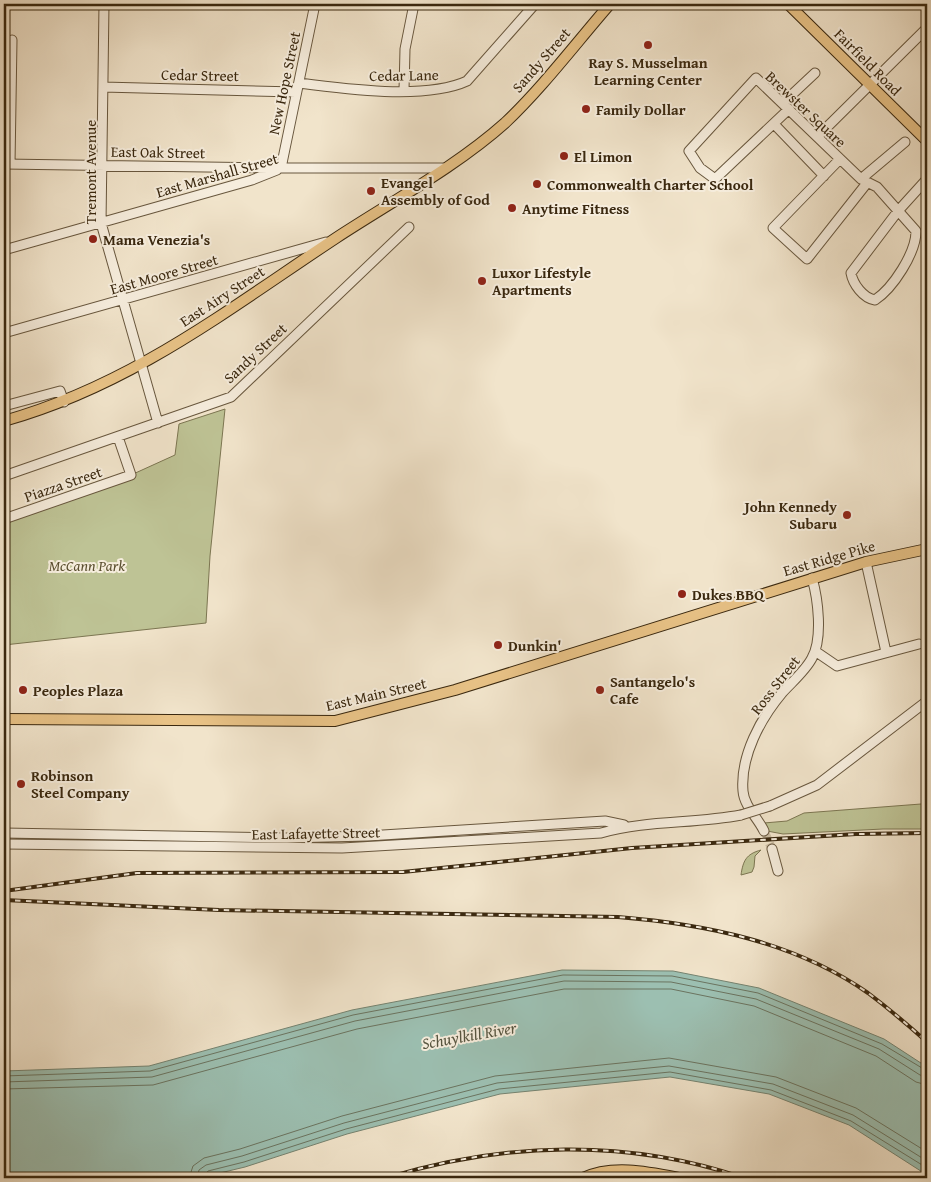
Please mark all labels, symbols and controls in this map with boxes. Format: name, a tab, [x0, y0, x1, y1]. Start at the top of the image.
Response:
street label: Sandy Street	[507, 23, 575, 97]
street label: Fairfield Road	[830, 24, 906, 100]
street label: New Hope Street	[263, 29, 305, 136]
marker: Ray S. Musselman Learning Center	[642, 39, 654, 51]
place label: Ray S. Musselman Learning Center	[588, 52, 708, 90]
street label: Cedar Street	[161, 64, 240, 86]
street label: Cedar Lane	[369, 64, 439, 86]
street label: Brewster Square	[761, 66, 851, 152]
place label: Family Dollar	[596, 99, 686, 120]
marker: Family Dollar	[580, 103, 592, 115]
street label: Tremont Avenue	[80, 120, 101, 224]
street label: East Oak Street	[111, 141, 206, 163]
place label: El Limon	[574, 146, 632, 167]
street label: East Marshall Street	[154, 147, 281, 202]
marker: El Limon	[558, 150, 570, 162]
place label: Evangel Assembly of God	[381, 172, 490, 210]
place label: Commonwealth Charter School	[547, 174, 754, 195]
marker: Commonwealth Charter School	[531, 178, 543, 190]
marker: Evangel Assembly of God	[365, 185, 377, 197]
place label: Anytime Fitness	[522, 198, 629, 219]
marker: Anytime Fitness	[506, 202, 518, 214]
place label: Mama Venezia's	[103, 229, 210, 250]
marker: Mama Venezia's	[87, 233, 99, 245]
street label: East Moore Street	[108, 248, 221, 299]
street label: East Airy Street	[175, 260, 269, 331]
place label: Luxor Lifestyle Apartments	[492, 262, 591, 300]
marker: Luxor Lifestyle Apartments	[476, 275, 488, 287]
street label: Sandy Street	[219, 318, 292, 388]
street label: Piazza Street	[21, 461, 105, 507]
place label: John Kennedy Subaru	[742, 496, 837, 534]
marker: John Kennedy Subaru	[841, 509, 853, 521]
street label: East Ridge Pike	[781, 535, 877, 581]
park label: McCann Park	[49, 555, 125, 576]
place label: Dukes BBQ	[692, 584, 765, 605]
marker: Dukes BBQ	[676, 588, 688, 600]
place label: Dunkin'	[508, 635, 561, 656]
marker: Dunkin'	[492, 639, 504, 651]
street label: Ross Street	[745, 651, 805, 719]
place label: Santangelo's Cafe	[610, 671, 695, 709]
street label: East Main Street	[324, 672, 429, 716]
place label: Peoples Plaza	[33, 680, 124, 701]
marker: Peoples Plaza	[17, 684, 29, 696]
marker: Santangelo's Cafe	[594, 684, 606, 696]
place label: Robinson Steel Company	[31, 765, 130, 803]
marker: Robinson Steel Company	[15, 778, 27, 790]
street label: East Lafayette Street	[252, 821, 381, 845]
water label: Schuylkill River	[420, 1015, 519, 1055]

